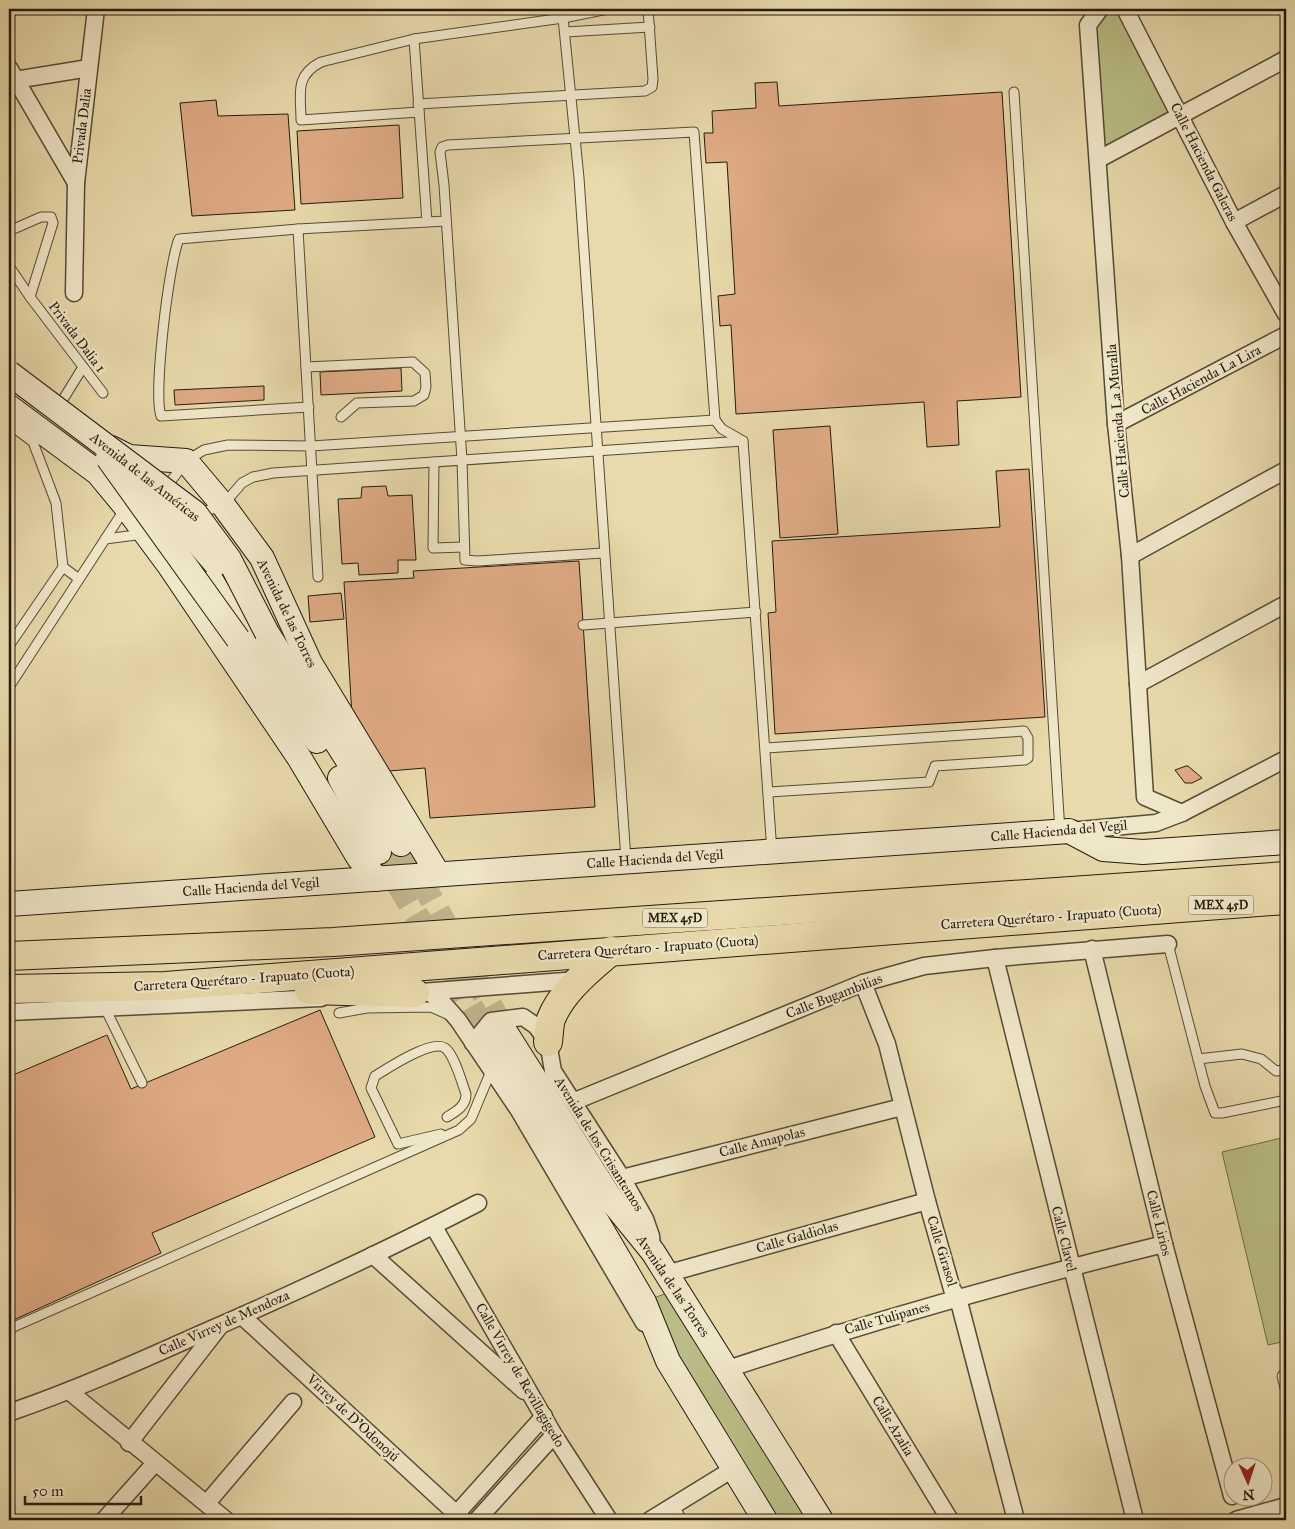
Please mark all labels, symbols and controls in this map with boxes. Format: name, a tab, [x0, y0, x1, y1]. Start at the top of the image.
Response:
street label: Privada Dalia	[69, 87, 95, 165]
street label: Calle Hacienda Galeras	[1167, 100, 1241, 224]
street label: Privada Dalia 1	[45, 298, 109, 376]
street label: Calle Hacienda La Lira	[1138, 341, 1264, 419]
street label: Calle Hacienda La Muralla	[1103, 343, 1133, 499]
street label: Avenida de las Américas	[86, 428, 204, 525]
street label: Avenida de las Torres	[253, 555, 321, 670]
street label: Calle Hacienda del Vegil	[990, 817, 1128, 845]
street label: Calle Hacienda del Vegil	[586, 846, 724, 872]
street label: Calle Hacienda del Vegil	[182, 874, 320, 900]
road number: MEX 45D	[1188, 896, 1254, 914]
street label: Carretera Querétaro - Irapuato (Cuota)	[940, 901, 1162, 934]
road number: MEX 45D	[642, 908, 708, 928]
street label: Carretera Querétaro - Irapuato (Cuota)	[537, 932, 759, 965]
street label: Carretera Querétaro - Irapuato (Cuota)	[133, 963, 355, 996]
street label: Calle Bugambilias	[783, 970, 885, 1022]
street label: Avenida de los Crisantemos	[550, 1073, 647, 1214]
street label: Calle Amapolas	[717, 1123, 807, 1161]
street label: Calle Lirios	[1143, 1188, 1175, 1258]
street label: Calle Clavel	[1048, 1204, 1080, 1274]
street label: Calle Girasol	[923, 1214, 961, 1289]
street label: Calle Galdiolas	[754, 1217, 840, 1257]
street label: Avenida de las Torres	[632, 1231, 713, 1340]
street label: Calle Virrey de Mendoza	[156, 1286, 292, 1360]
street label: Calle Tulipanes	[842, 1298, 932, 1338]
street label: Calle Virrey de Revillagigedo	[472, 1300, 568, 1450]
street label: Virrey de D'Odonojú	[303, 1370, 403, 1466]
street label: Calle Azalia	[868, 1393, 918, 1459]
north arrow	[1222, 1456, 1272, 1506]
scale bar	[25, 1474, 141, 1506]
text: 50 m	[32, 1482, 64, 1500]
text: N	[1242, 1486, 1255, 1503]

